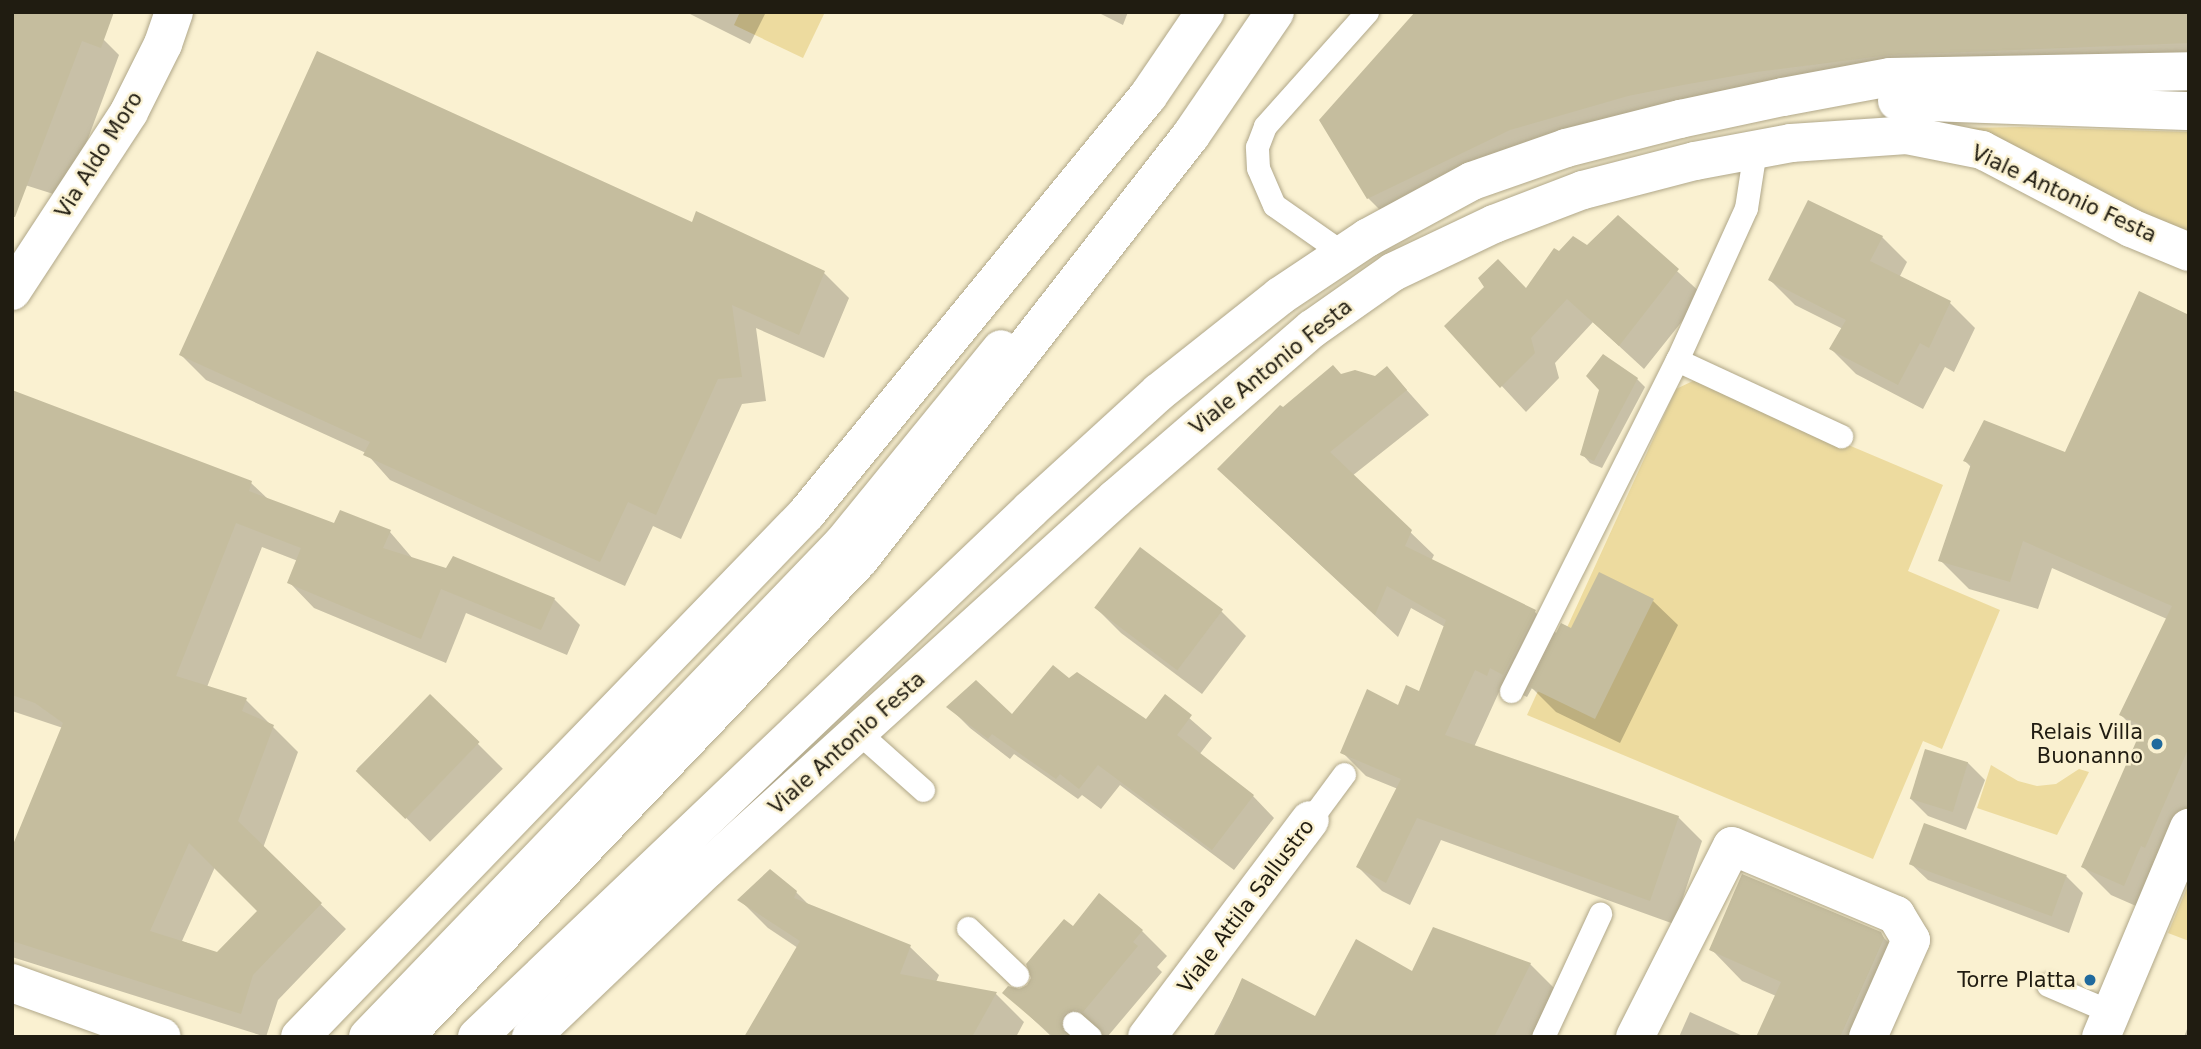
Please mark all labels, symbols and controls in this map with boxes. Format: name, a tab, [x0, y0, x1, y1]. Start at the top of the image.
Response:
street label: Via Aldo Moro	[50, 87, 148, 223]
street label: Viale Antonio Festa	[1967, 140, 2161, 248]
street label: Viale Antonio Festa	[1185, 294, 1357, 440]
street label: Viale Antonio Festa	[764, 666, 930, 820]
place label: Relais Villa Buonanno	[2030, 719, 2143, 769]
marker: Relais Villa Buonanno	[2149, 736, 2165, 752]
street label: Viale Attila Sallustro	[1172, 814, 1320, 998]
place label: Torre Platta	[1957, 967, 2076, 993]
marker: Torre Platta	[2082, 972, 2098, 988]

